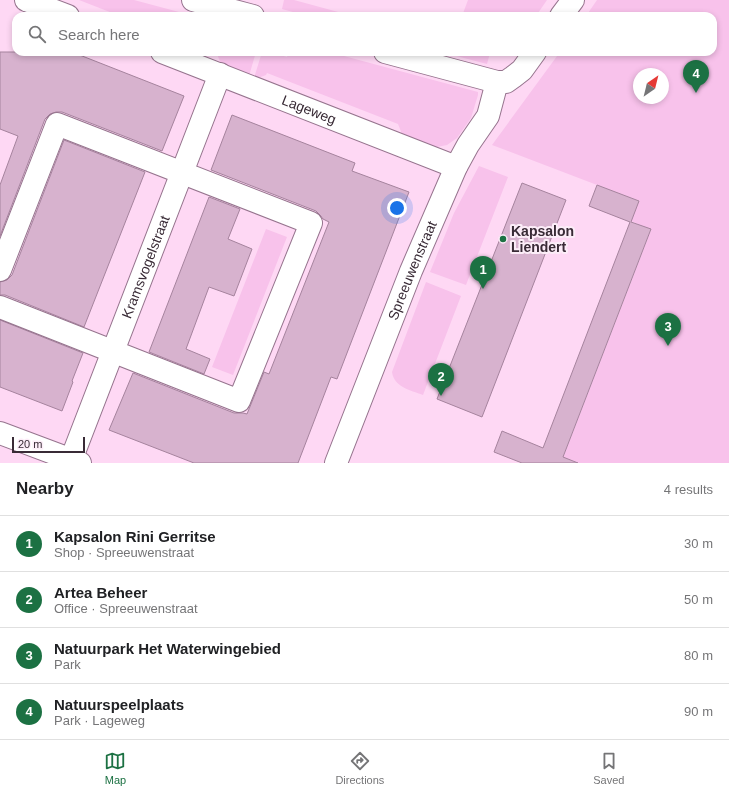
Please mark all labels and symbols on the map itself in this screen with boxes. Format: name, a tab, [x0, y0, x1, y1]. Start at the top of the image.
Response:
pin: 4	[683, 60, 709, 93]
north arrow	[633, 68, 669, 104]
street label: Lageweg	[280, 92, 339, 127]
your location	[387, 198, 407, 218]
street label: Kramsvogelstraat	[118, 213, 173, 321]
street label: Spreeuwenstraat	[385, 218, 440, 322]
place label: Kapsalon Liendert	[511, 223, 574, 255]
marker: Kapsalon Liendert	[498, 234, 508, 244]
pin: 1	[470, 256, 496, 289]
pin: 3	[655, 313, 681, 346]
pin: 2	[428, 363, 454, 396]
scale bar	[12, 435, 85, 454]

